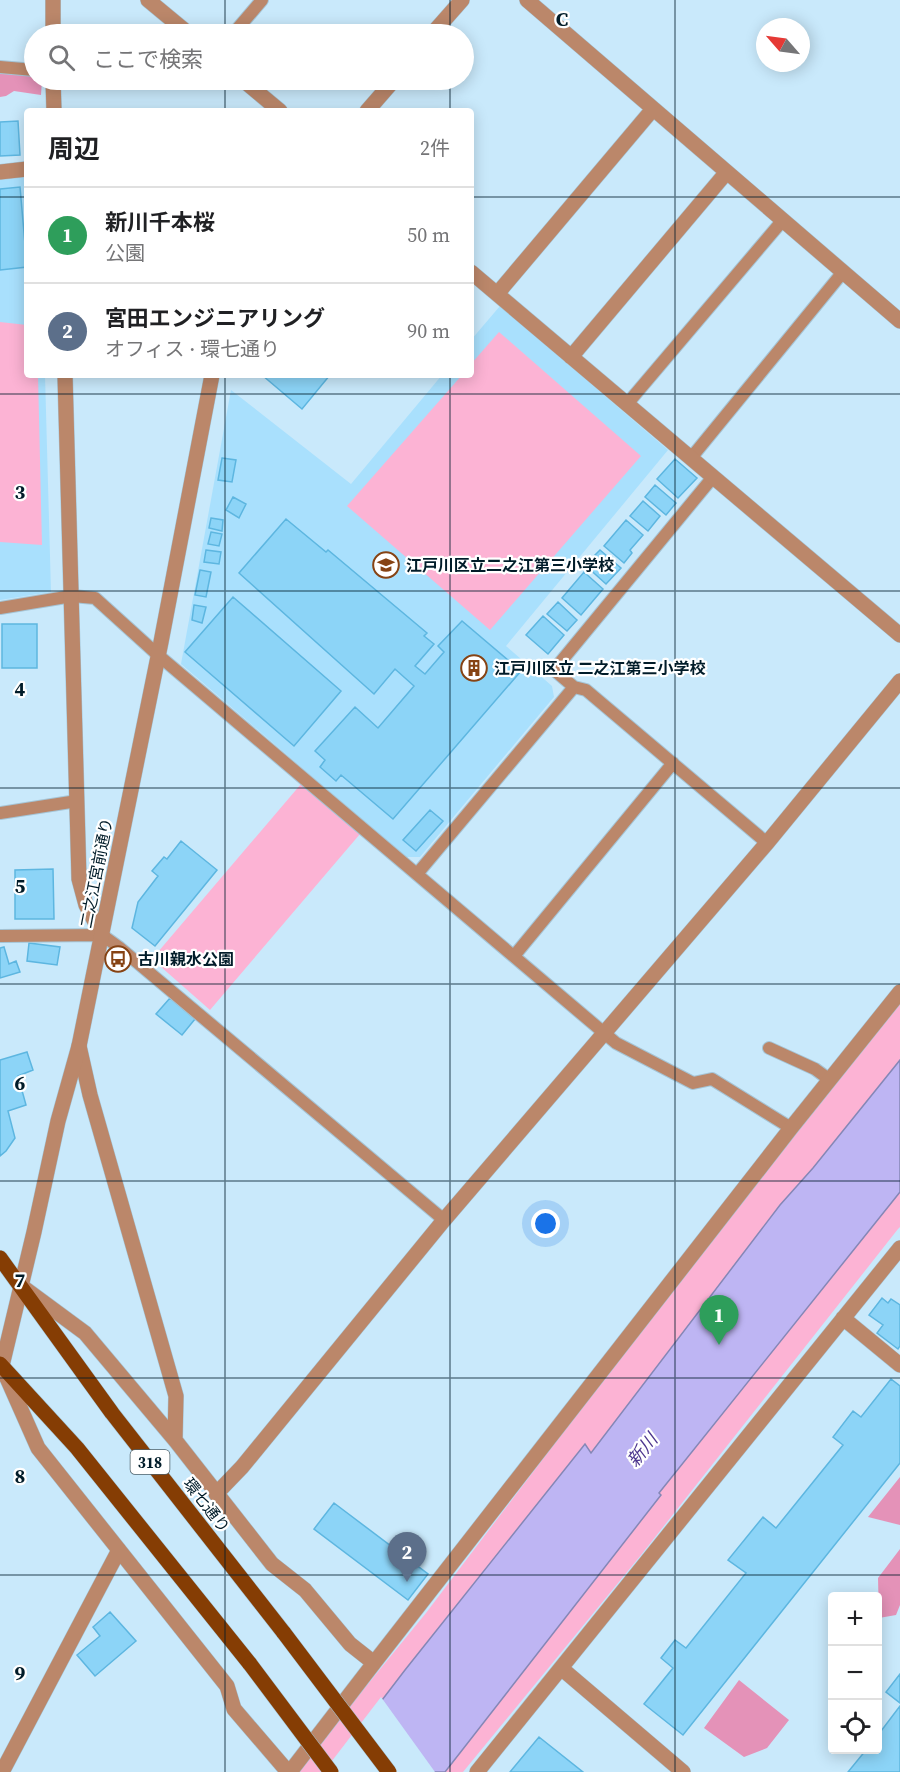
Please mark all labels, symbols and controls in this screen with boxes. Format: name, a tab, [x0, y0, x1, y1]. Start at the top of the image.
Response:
text: C	[556, 5, 568, 33]
north arrow	[756, 18, 810, 72]
search box	[24, 24, 474, 90]
icon: search	[45, 41, 78, 74]
text: ここで検索	[93, 44, 203, 74]
text: 周辺	[48, 131, 100, 167]
text: 2件	[420, 134, 450, 162]
text: 新川千本桜	[105, 207, 215, 237]
text: 1	[62, 221, 73, 249]
text: 50 m	[407, 221, 450, 249]
text: 公園	[105, 239, 145, 267]
text: 宮田エンジニアリング	[105, 303, 325, 333]
text: 2	[62, 317, 73, 345]
text: 90 m	[407, 317, 450, 345]
text: オフィス · 環七通り	[105, 335, 280, 363]
text: 3	[15, 478, 26, 506]
school or university icon: 江戸川区立二之江第三小学校	[371, 550, 401, 580]
place label: 江戸川区立二之江第三小学校	[406, 554, 614, 576]
building icon: 江戸川区立 二之江第三小学校	[459, 653, 489, 683]
place label: 江戸川区立 二之江第三小学校	[494, 657, 705, 679]
text: 4	[15, 675, 26, 703]
street label: 二之江宮前通り	[75, 816, 117, 930]
text: 5	[15, 872, 26, 900]
bus stop icon: 古川親水公園	[103, 944, 133, 974]
place label: 古川親水公園	[138, 948, 234, 970]
text: 6	[15, 1069, 26, 1097]
your location	[531, 1209, 560, 1238]
text: 7	[15, 1266, 26, 1294]
pin: 1	[700, 1296, 738, 1345]
water label: 新川	[621, 1427, 664, 1472]
road number: 318	[130, 1450, 170, 1474]
text: 8	[15, 1462, 25, 1490]
street label: 環七通り	[179, 1473, 235, 1537]
pin: 2	[388, 1532, 426, 1582]
map controls	[828, 1592, 882, 1754]
button: +	[828, 1592, 882, 1646]
button: −	[828, 1646, 882, 1700]
text: 9	[15, 1659, 26, 1687]
button: locate	[828, 1700, 882, 1754]

